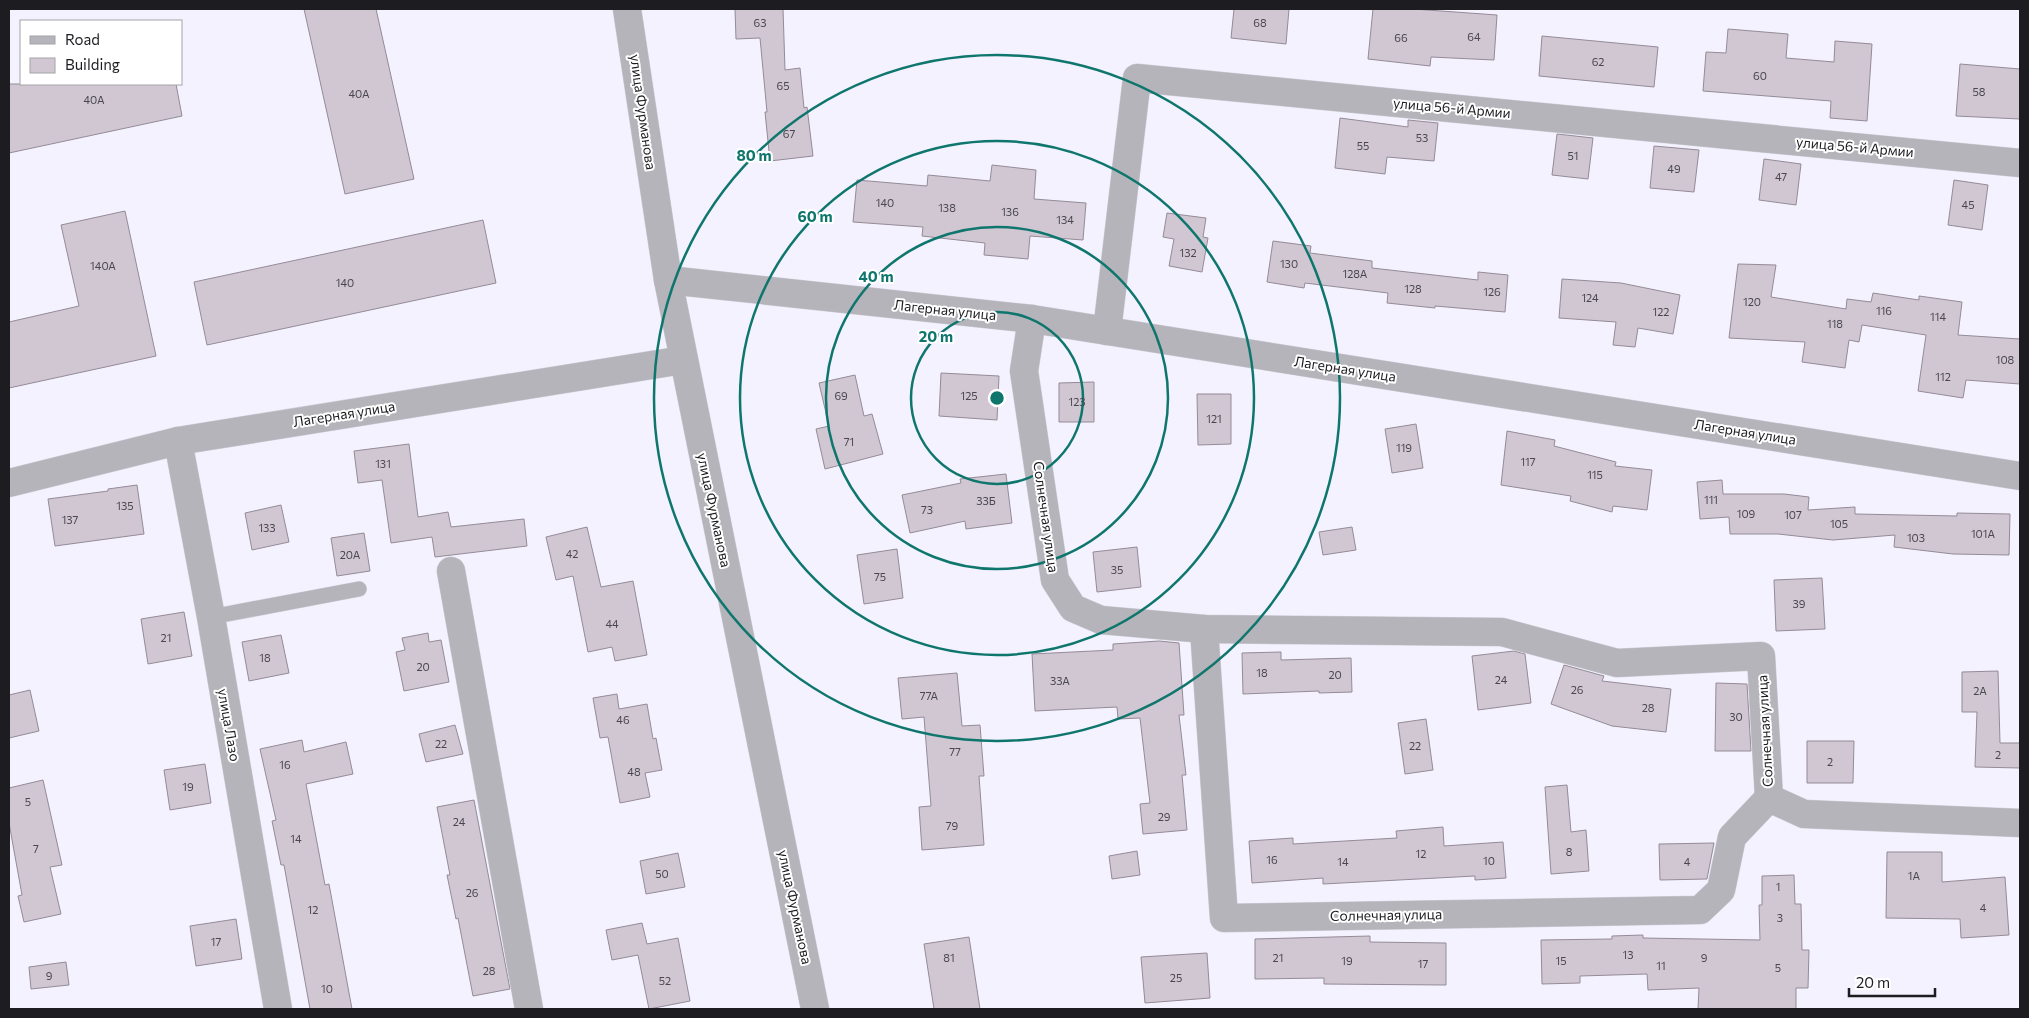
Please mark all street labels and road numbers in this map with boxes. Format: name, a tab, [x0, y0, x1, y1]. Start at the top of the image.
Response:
street label: улица Фурманова	[627, 53, 660, 171]
street label: улица 56-й Армии	[1393, 94, 1512, 121]
street label: улица 56-й Армии	[1796, 133, 1915, 160]
street label: Лагерная улица	[893, 296, 997, 323]
street label: Лагерная улица	[1293, 352, 1397, 385]
street label: Лагерная улица	[292, 397, 396, 430]
street label: Лагерная улица	[1693, 415, 1797, 448]
street label: улица Фурманова	[694, 451, 735, 569]
street label: Солнечная улица	[1030, 460, 1063, 574]
street label: Солнечная улица	[1753, 675, 1776, 788]
street label: улица Лазо	[215, 687, 244, 763]
street label: улица Фурманова	[775, 848, 816, 966]
street label: Солнечная улица	[1330, 905, 1442, 924]

